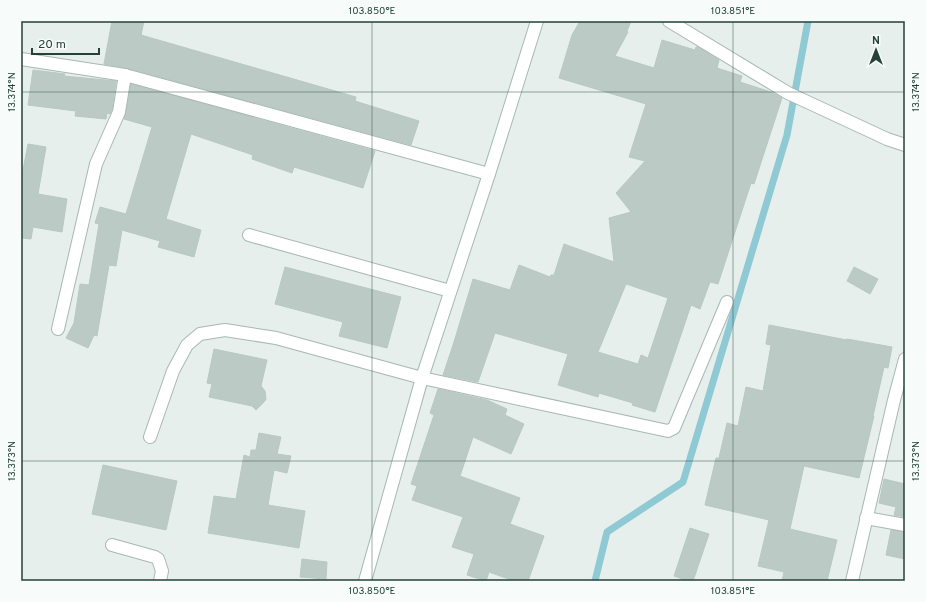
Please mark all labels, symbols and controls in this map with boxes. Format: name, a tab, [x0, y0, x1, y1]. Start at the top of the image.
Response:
text: 103.850°E	[348, 5, 396, 18]
text: 103.851°E	[711, 5, 755, 18]
scale bar	[32, 30, 99, 56]
north arrow	[856, 30, 896, 70]
text: N	[872, 34, 880, 48]
text: 20 m	[38, 37, 66, 53]
text: 13.374°N	[6, 72, 19, 112]
text: 13.374°N	[910, 72, 923, 112]
text: 13.373°N	[6, 441, 19, 481]
text: 13.373°N	[910, 441, 923, 481]
text: 103.850°E	[348, 585, 396, 598]
text: 103.851°E	[711, 585, 755, 598]

